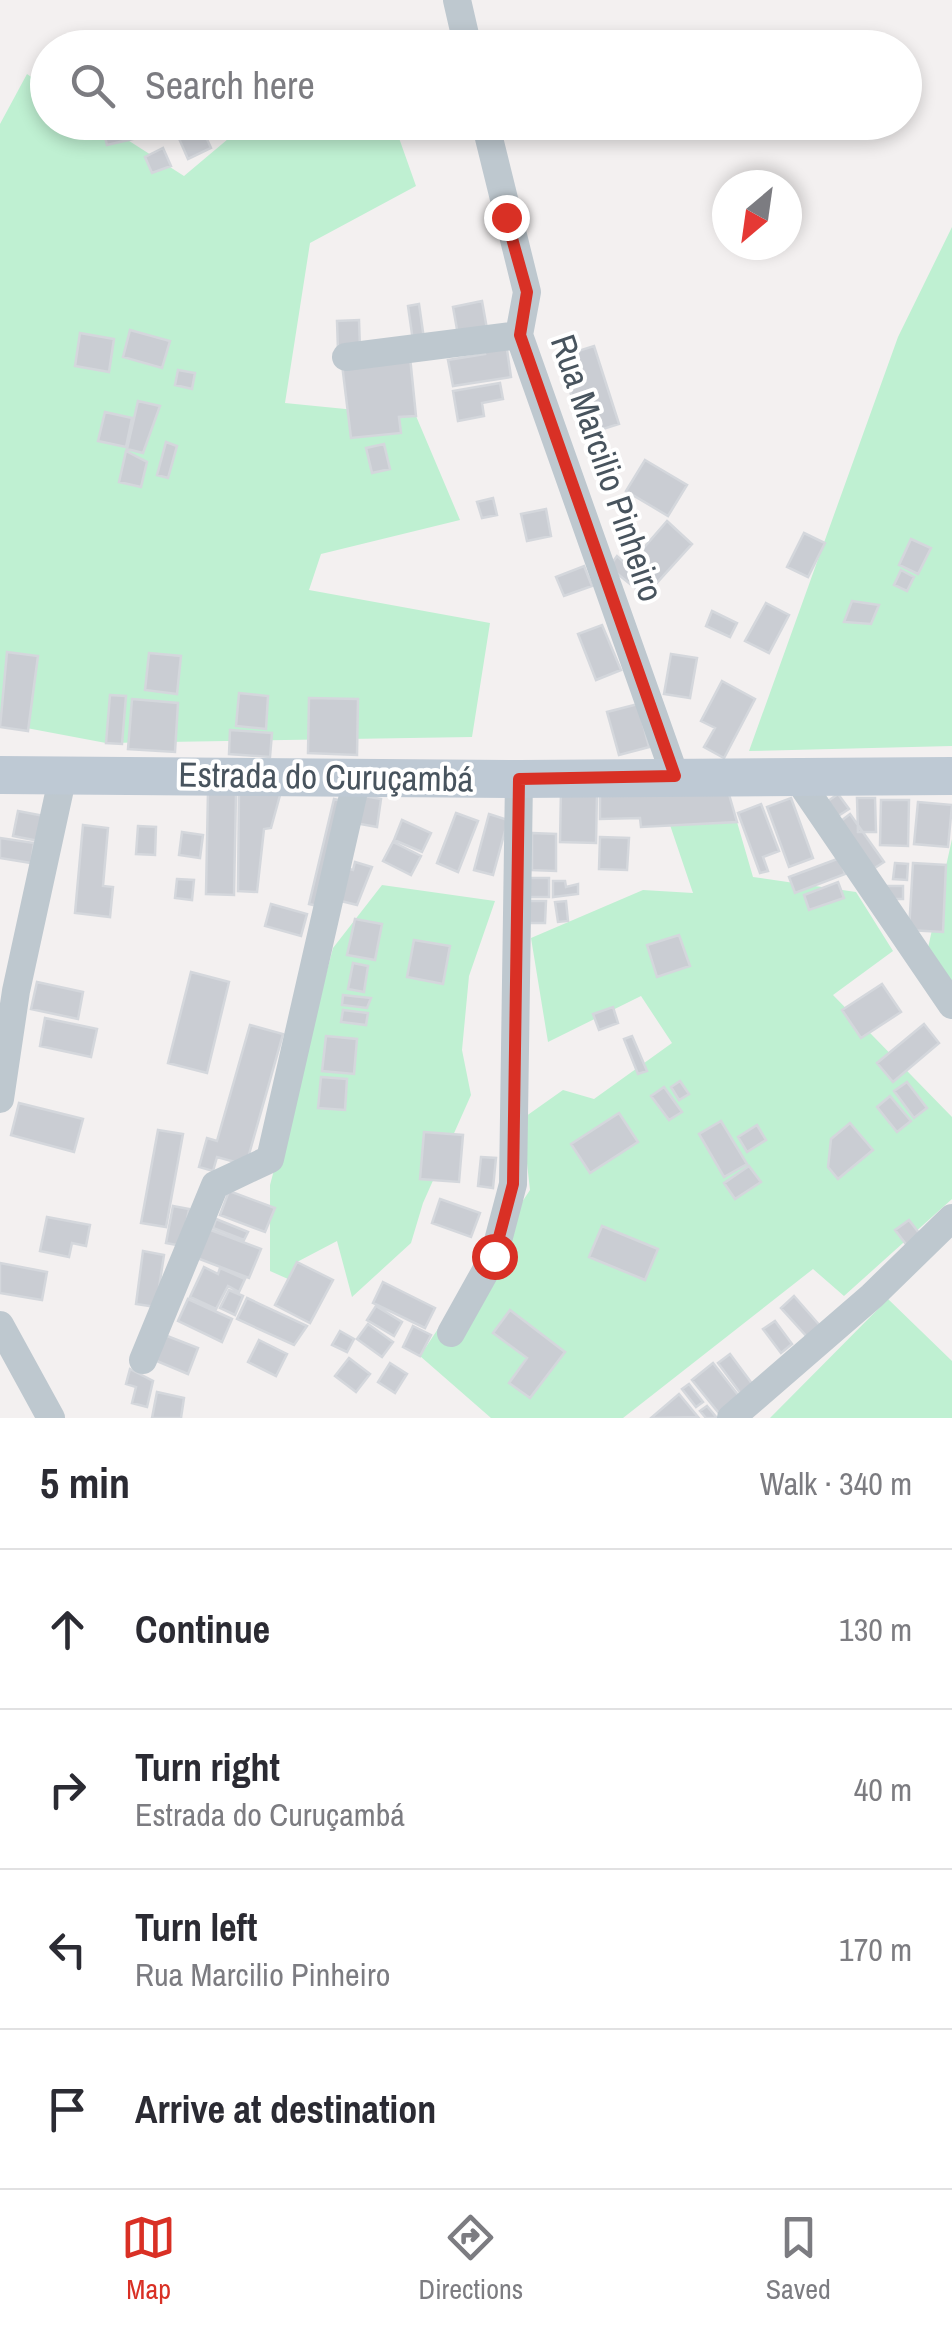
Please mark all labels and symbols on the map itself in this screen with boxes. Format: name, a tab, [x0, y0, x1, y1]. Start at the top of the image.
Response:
north arrow	[712, 170, 802, 260]
route end	[484, 195, 530, 241]
street label: Rua Marcilio Pinheiro	[540, 328, 675, 607]
street label: Estrada do Curuçambá	[178, 750, 474, 803]
route start	[472, 1234, 518, 1280]

